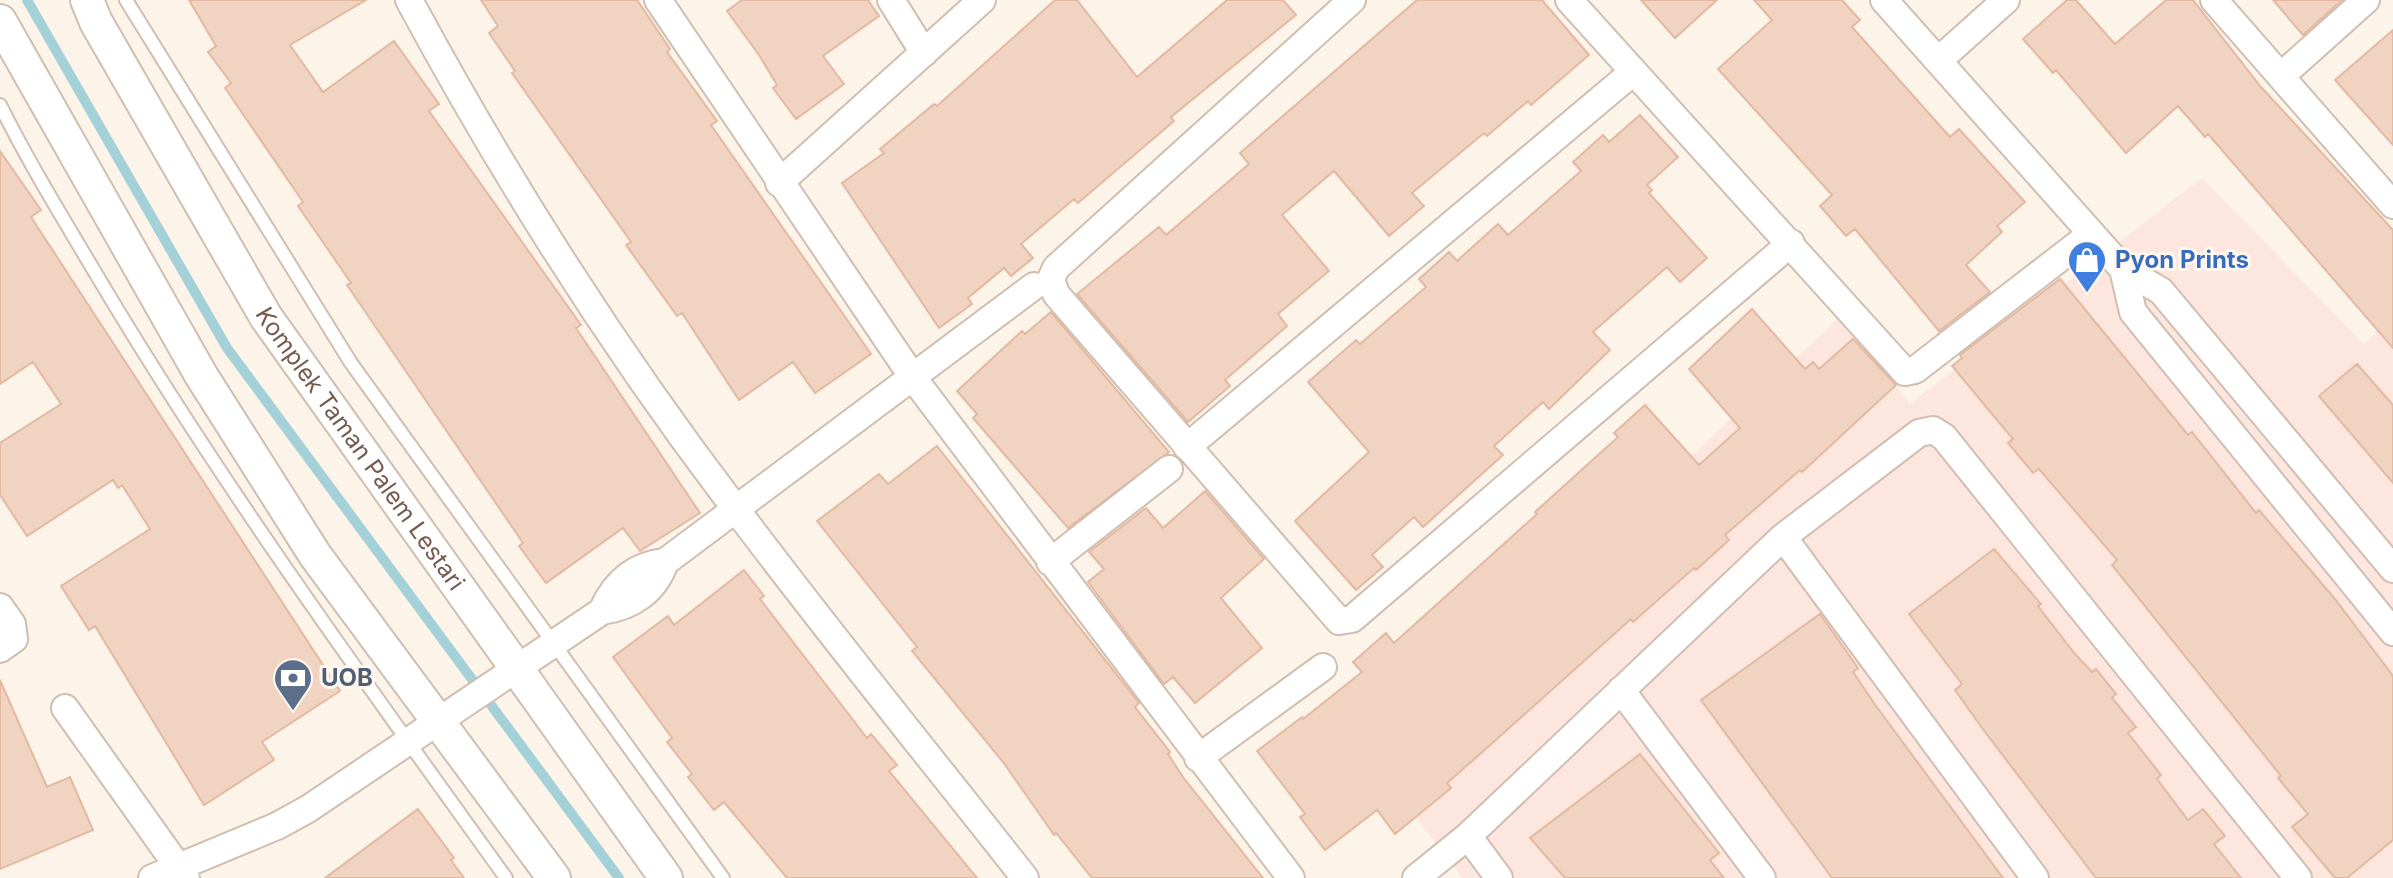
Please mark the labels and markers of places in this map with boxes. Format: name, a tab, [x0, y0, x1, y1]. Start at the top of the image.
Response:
shop icon: Pyon Prints	[2066, 239, 2108, 294]
place label: Pyon Prints	[2115, 245, 2249, 274]
bank icon: UOB	[272, 657, 314, 712]
place label: UOB	[321, 663, 373, 692]

